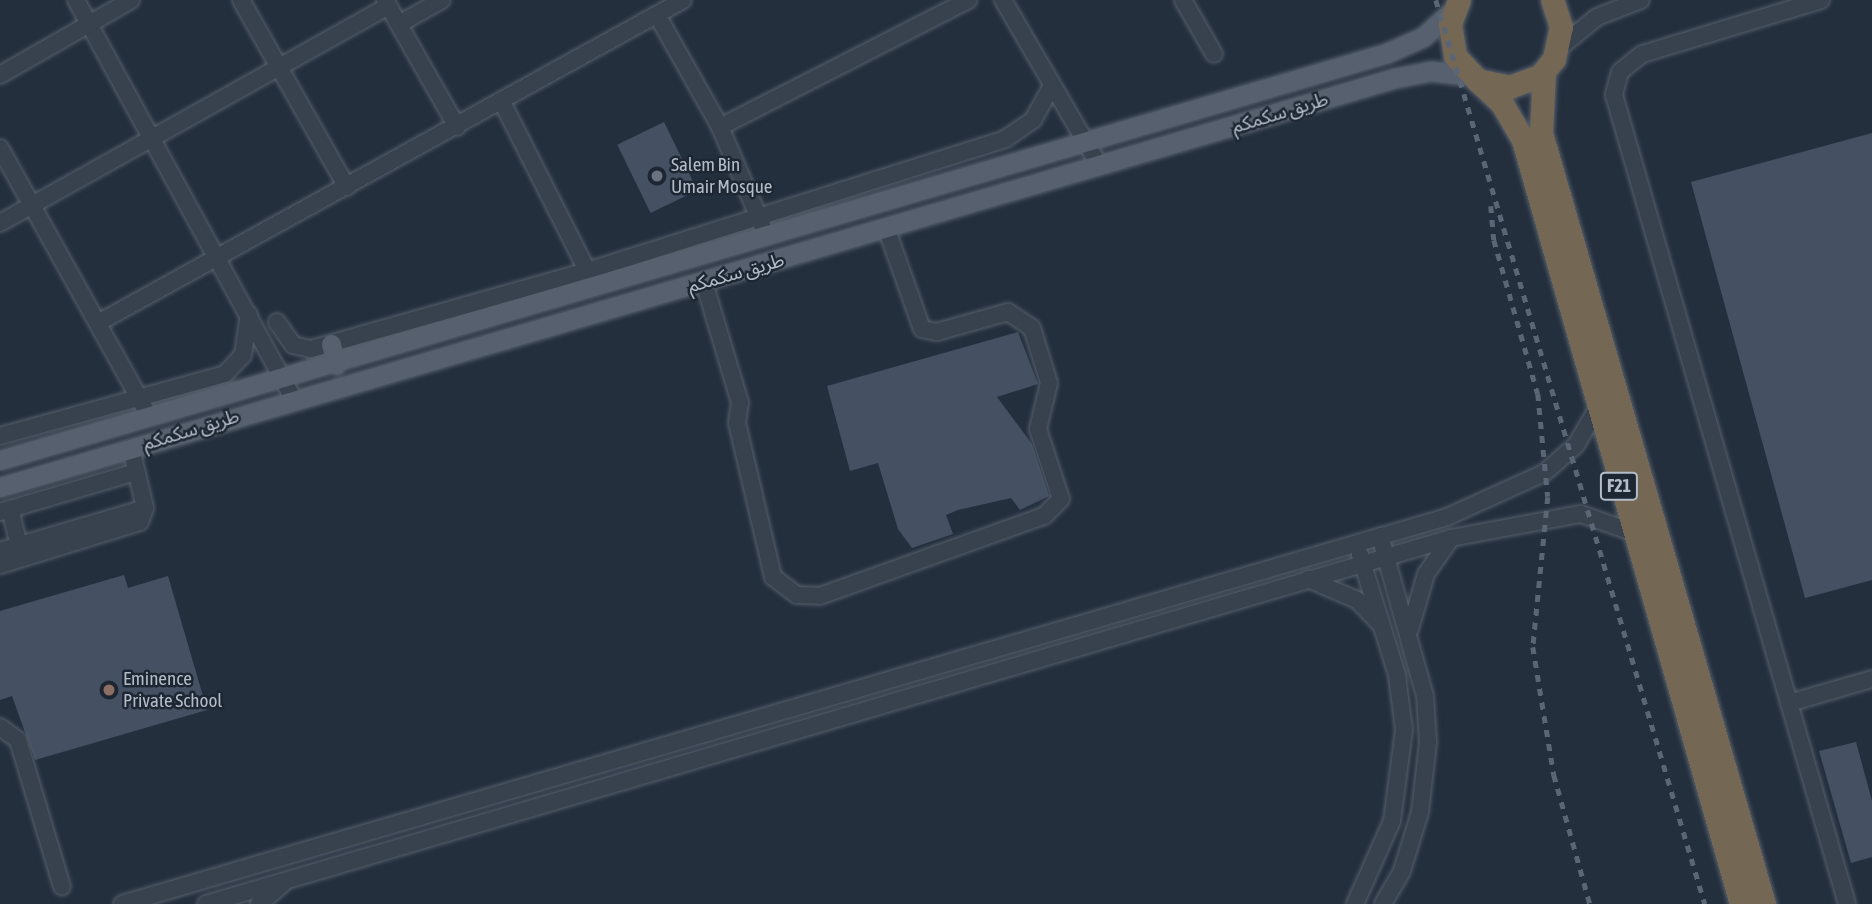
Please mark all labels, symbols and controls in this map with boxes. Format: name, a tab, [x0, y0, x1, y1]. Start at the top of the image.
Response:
street label: طريق سكمكم	[1229, 88, 1331, 138]
place label: Salem Bin Umair Mosque	[671, 154, 772, 198]
marker: Salem Bin Umair Mosque	[649, 168, 665, 184]
street label: طريق سكمكم	[685, 248, 787, 298]
street label: طريق سكمكم	[140, 405, 242, 455]
road number: F21	[1600, 472, 1638, 500]
place label: Eminence Private School	[123, 668, 222, 712]
marker: Eminence Private School	[101, 682, 117, 698]

